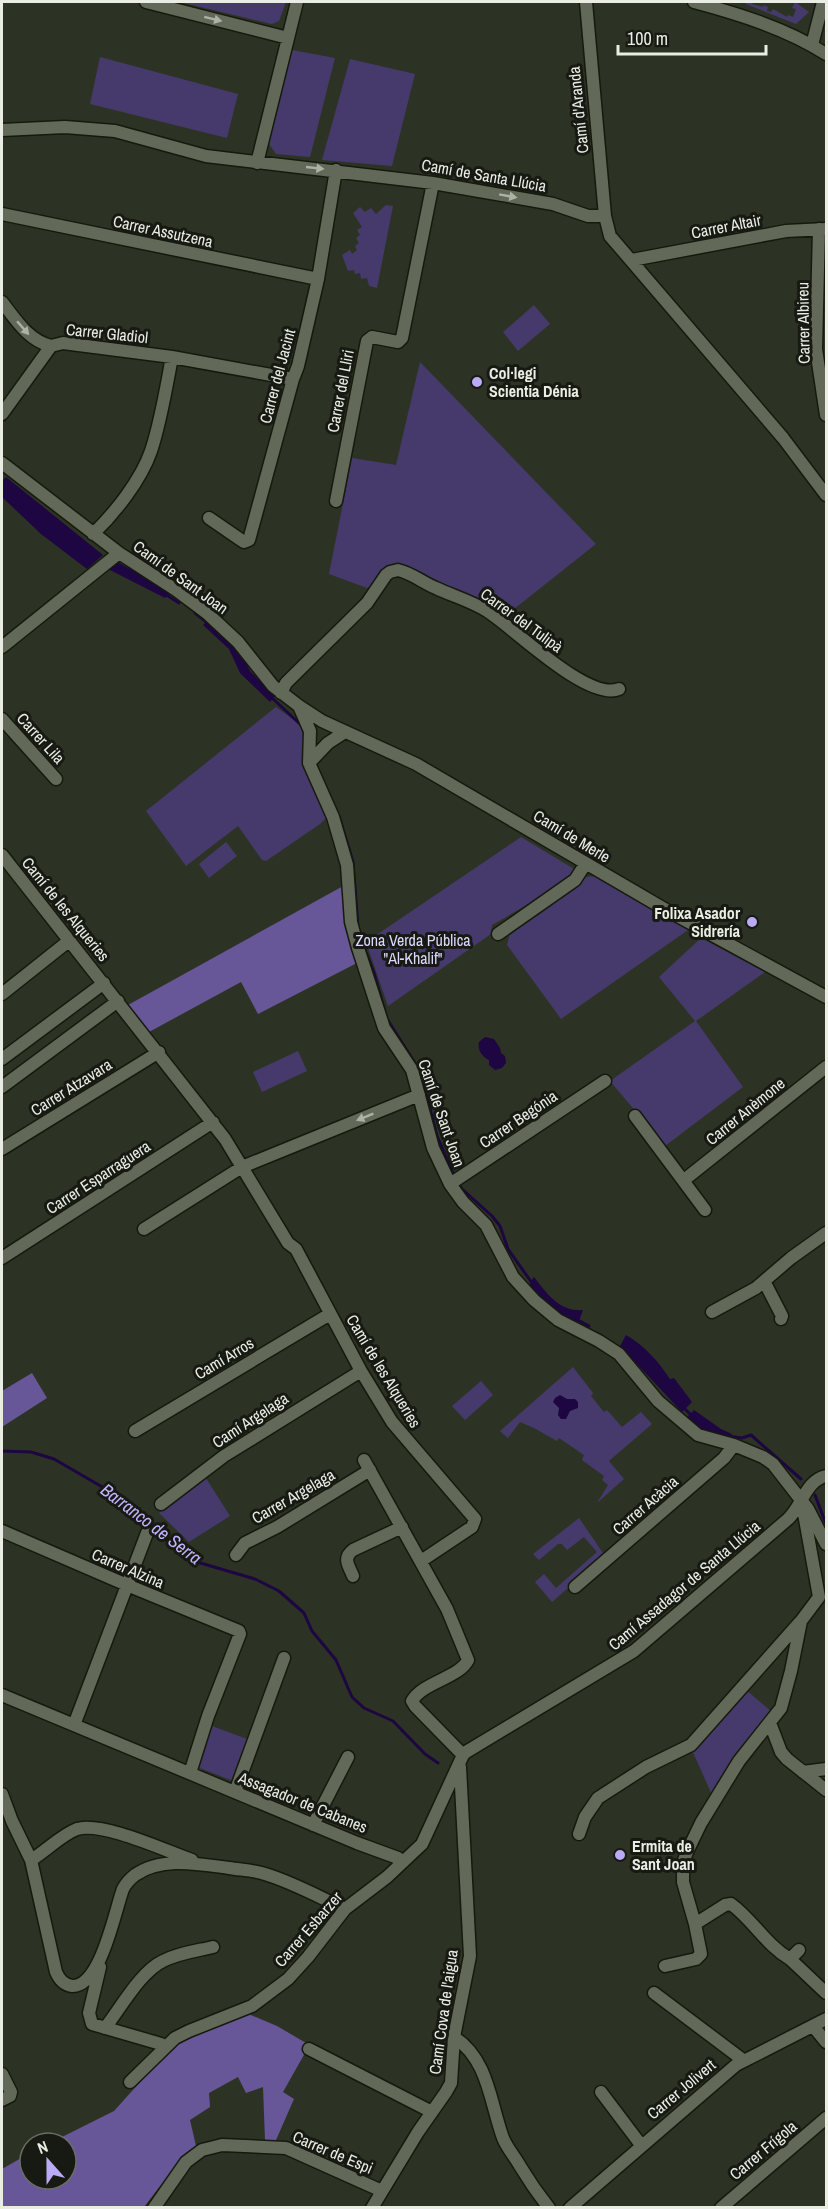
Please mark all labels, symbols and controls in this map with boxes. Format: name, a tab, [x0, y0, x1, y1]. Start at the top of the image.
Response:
one-way arrow	[204, 14, 222, 24]
scale bar	[618, 18, 766, 56]
text: 100 m	[627, 26, 668, 51]
street label: Camí d'Aranda	[562, 65, 593, 154]
street label: Camí de Santa Llúcia	[420, 153, 549, 197]
one-way arrow	[306, 163, 325, 172]
one-way arrow	[499, 192, 518, 201]
street label: Carrer Altair	[689, 208, 763, 244]
street label: Carrer Assutzena	[111, 210, 216, 252]
street label: Carrer Albireu	[791, 282, 815, 364]
street label: Carrer Gladiol	[65, 318, 149, 348]
one-way arrow	[16, 320, 29, 335]
street label: Carrer del Jacint	[254, 326, 300, 426]
street label: Carrer del Lliri	[321, 348, 359, 434]
place label: Col·legi Scientia Dénia	[489, 362, 579, 402]
marker: Col·legi Scientia Dénia	[470, 375, 484, 389]
street label: Camí de Sant Joan	[129, 535, 233, 619]
street label: Carrer del Tulipà	[476, 583, 568, 658]
street label: Carrer Lila	[12, 708, 70, 769]
street label: Camí de Merle	[529, 804, 615, 868]
street label: Camí de les Alqueries	[17, 852, 115, 966]
place label: Folixa Asador Sidrería	[654, 902, 741, 942]
marker: Folixa Asador Sidrería	[745, 915, 759, 929]
park label: Zona Verda Pública "Al-Khalif"	[355, 929, 471, 969]
street label: Carrer Atzavara	[26, 1053, 116, 1121]
street label: Camí de Sant Joan	[413, 1056, 471, 1170]
street label: Carrer Anèmone	[701, 1072, 789, 1150]
street label: Carrer Begónia	[475, 1084, 562, 1153]
one-way arrow	[356, 1112, 374, 1122]
street label: Carrer Esparraguera	[42, 1135, 155, 1219]
street label: Camí de les Alqueries	[342, 1310, 426, 1432]
street label: Camí Arros	[190, 1332, 258, 1384]
street label: Camí Argelaga	[208, 1387, 293, 1453]
street label: Carrer Argelaga	[247, 1463, 339, 1529]
street label: Carrer Acàcia	[608, 1470, 683, 1540]
water label: Barranco de Serra	[96, 1477, 207, 1570]
street label: Camí Assadagor de Santa Llúcia	[603, 1514, 765, 1655]
street label: Carrer Alzina	[88, 1543, 168, 1593]
street label: Assagador de Cabanes	[234, 1766, 371, 1838]
place label: Ermita de Sant Joan	[632, 1835, 695, 1875]
marker: Ermita de Sant Joan	[613, 1848, 627, 1862]
street label: Carrer Esbarzer	[269, 1886, 347, 1971]
street label: Camí Cova de l'aigua	[423, 1948, 463, 2076]
street label: Carrer Jolivert	[642, 2054, 720, 2124]
street label: Carrer Frígola	[725, 2115, 802, 2185]
street label: Carrer de Espi	[289, 2125, 377, 2179]
north arrow	[18, 2131, 78, 2191]
text: N	[34, 2135, 51, 2159]

